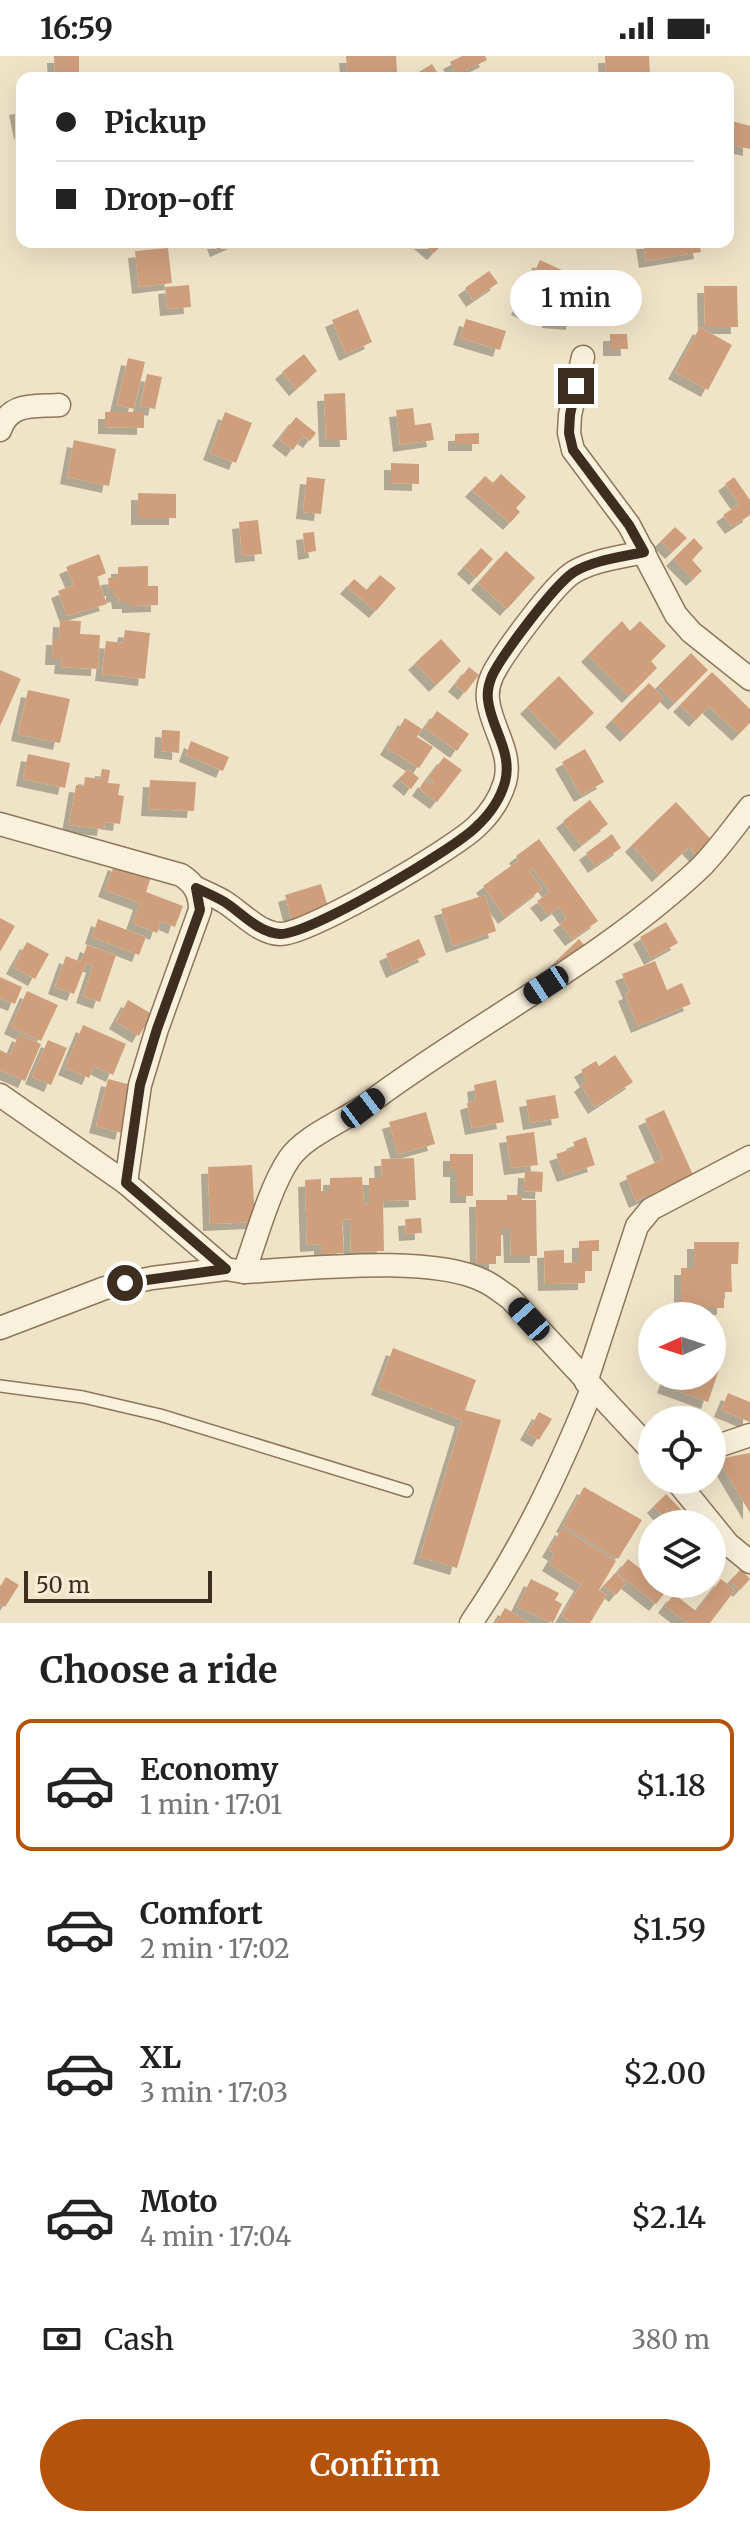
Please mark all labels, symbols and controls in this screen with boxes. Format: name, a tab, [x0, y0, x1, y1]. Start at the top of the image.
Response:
text: 16:59	[40, 9, 113, 47]
text: Pickup	[104, 103, 206, 141]
text: Drop-off	[104, 180, 234, 218]
callout: 1 min	[510, 270, 642, 326]
text: 1 min	[541, 281, 611, 314]
route end	[558, 368, 594, 404]
car	[519, 962, 573, 1008]
car	[337, 1084, 389, 1132]
route start	[107, 1265, 143, 1301]
car	[504, 1293, 554, 1345]
north arrow	[638, 1302, 726, 1390]
map controls	[638, 1302, 726, 1598]
button: locate	[638, 1406, 726, 1494]
button: layers	[638, 1510, 726, 1598]
scale bar	[24, 1567, 212, 1603]
text: 50 m	[36, 1571, 90, 1599]
text: Choose a ride	[40, 1648, 277, 1693]
icon: car	[44, 1749, 116, 1821]
text: Economy	[140, 1750, 278, 1788]
text: $1.18	[635, 1766, 706, 1804]
text: 1 min · 17:01	[140, 1788, 282, 1821]
icon: car	[44, 1893, 116, 1965]
text: Comfort	[140, 1894, 263, 1932]
text: $1.59	[632, 1910, 706, 1948]
text: 2 min · 17:02	[140, 1932, 290, 1965]
icon: car	[44, 2037, 116, 2109]
text: XL	[140, 2038, 181, 2076]
text: $2.00	[623, 2054, 706, 2092]
text: 3 min · 17:03	[140, 2076, 288, 2109]
icon: car	[44, 2181, 116, 2253]
text: Moto	[140, 2182, 218, 2220]
text: $2.14	[631, 2198, 706, 2236]
text: 4 min · 17:04	[140, 2220, 291, 2253]
icon: cash	[40, 2317, 84, 2361]
text: Cash	[104, 2320, 174, 2358]
text: 380 m	[631, 2323, 710, 2356]
button: Confirm	[40, 2419, 710, 2511]

